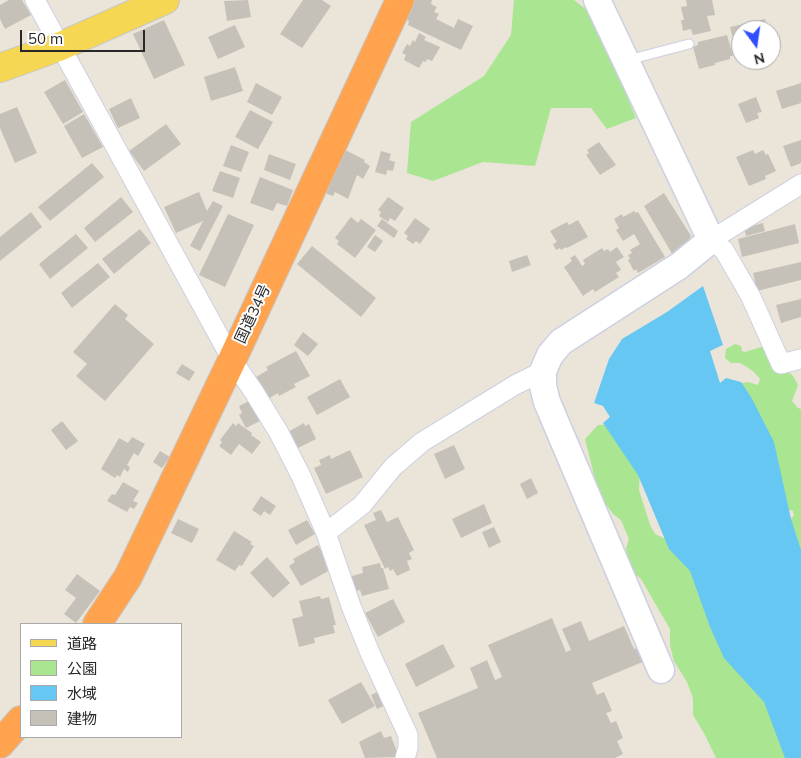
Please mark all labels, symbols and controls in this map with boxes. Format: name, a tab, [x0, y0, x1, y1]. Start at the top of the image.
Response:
scale bar	[22, 20, 148, 52]
north arrow	[731, 20, 781, 70]
text: 50 m	[28, 29, 63, 48]
text: N	[752, 49, 767, 69]
street label: 国道34号	[232, 282, 274, 346]
legend	[20, 623, 182, 738]
text: 道路	[67, 634, 97, 653]
text: 公園	[67, 659, 97, 678]
text: 水域	[67, 684, 97, 703]
text: 建物	[67, 709, 97, 728]

